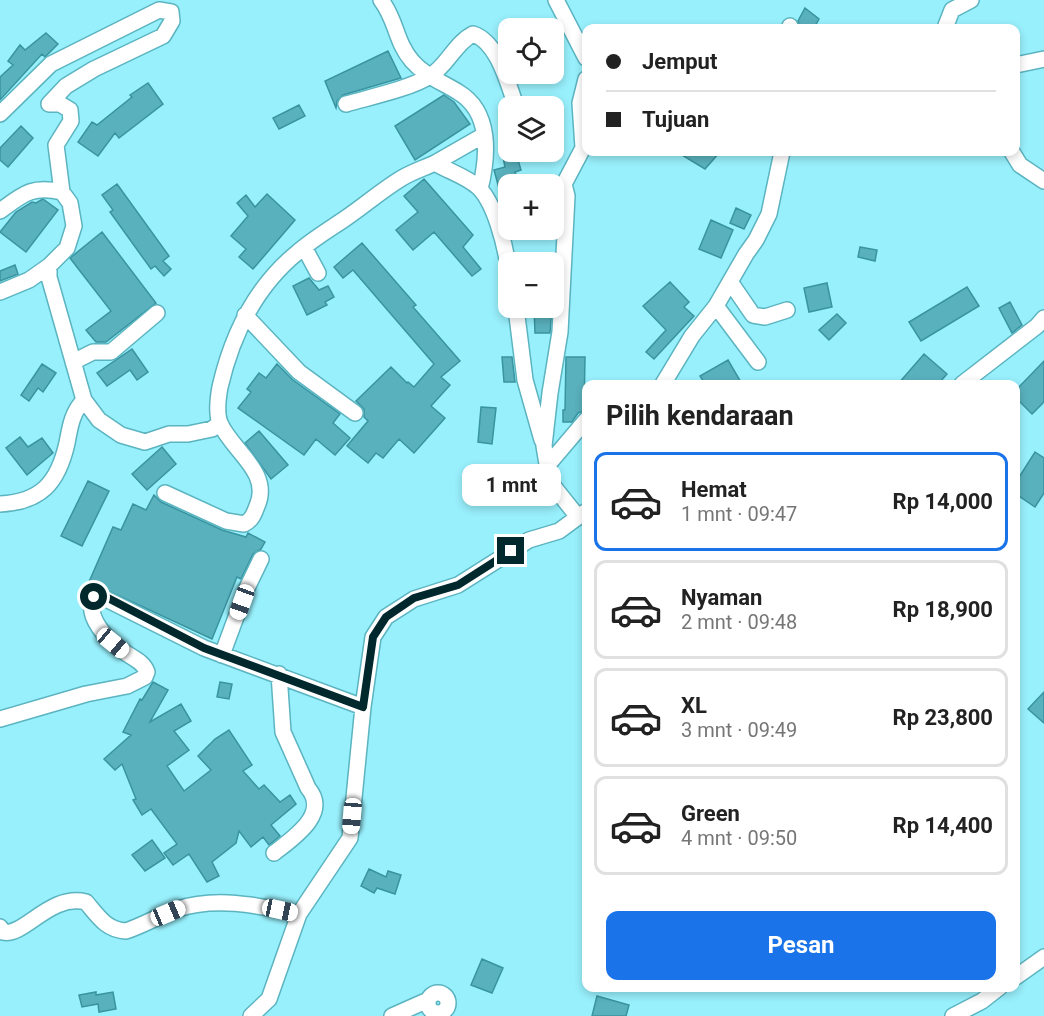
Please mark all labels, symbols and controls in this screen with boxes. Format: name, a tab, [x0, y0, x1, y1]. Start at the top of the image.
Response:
map controls	[498, 18, 564, 318]
button: locate	[498, 18, 564, 84]
text: Jemput	[642, 49, 717, 74]
button: layers	[498, 96, 564, 162]
text: Tujuan	[642, 107, 709, 132]
button: +	[498, 174, 564, 240]
button: −	[498, 252, 564, 318]
text: Pilih kendaraan	[606, 400, 794, 432]
callout: 1 mnt	[462, 464, 560, 506]
text: 1 mnt	[486, 473, 537, 497]
icon: car	[609, 475, 663, 529]
text: Hemat	[681, 477, 747, 502]
text: Rp 14,000	[893, 489, 993, 514]
text: 1 mnt · 09:47	[681, 502, 797, 526]
route end	[497, 537, 524, 564]
car	[227, 582, 257, 622]
route start	[80, 583, 107, 610]
icon: car	[609, 583, 663, 637]
text: Nyaman	[681, 585, 762, 610]
text: Rp 18,900	[893, 597, 993, 622]
text: 2 mnt · 09:48	[681, 610, 797, 634]
car	[93, 625, 133, 661]
icon: car	[609, 691, 663, 745]
text: XL	[681, 693, 707, 718]
text: Rp 23,800	[893, 705, 993, 730]
text: 3 mnt · 09:49	[681, 718, 797, 742]
car	[341, 797, 363, 835]
icon: car	[609, 799, 663, 853]
text: Green	[681, 801, 740, 826]
text: Rp 14,400	[893, 813, 993, 838]
text: 4 mnt · 09:50	[681, 826, 797, 850]
car	[261, 897, 299, 923]
car	[148, 898, 188, 928]
button: Pesan	[606, 911, 996, 980]

